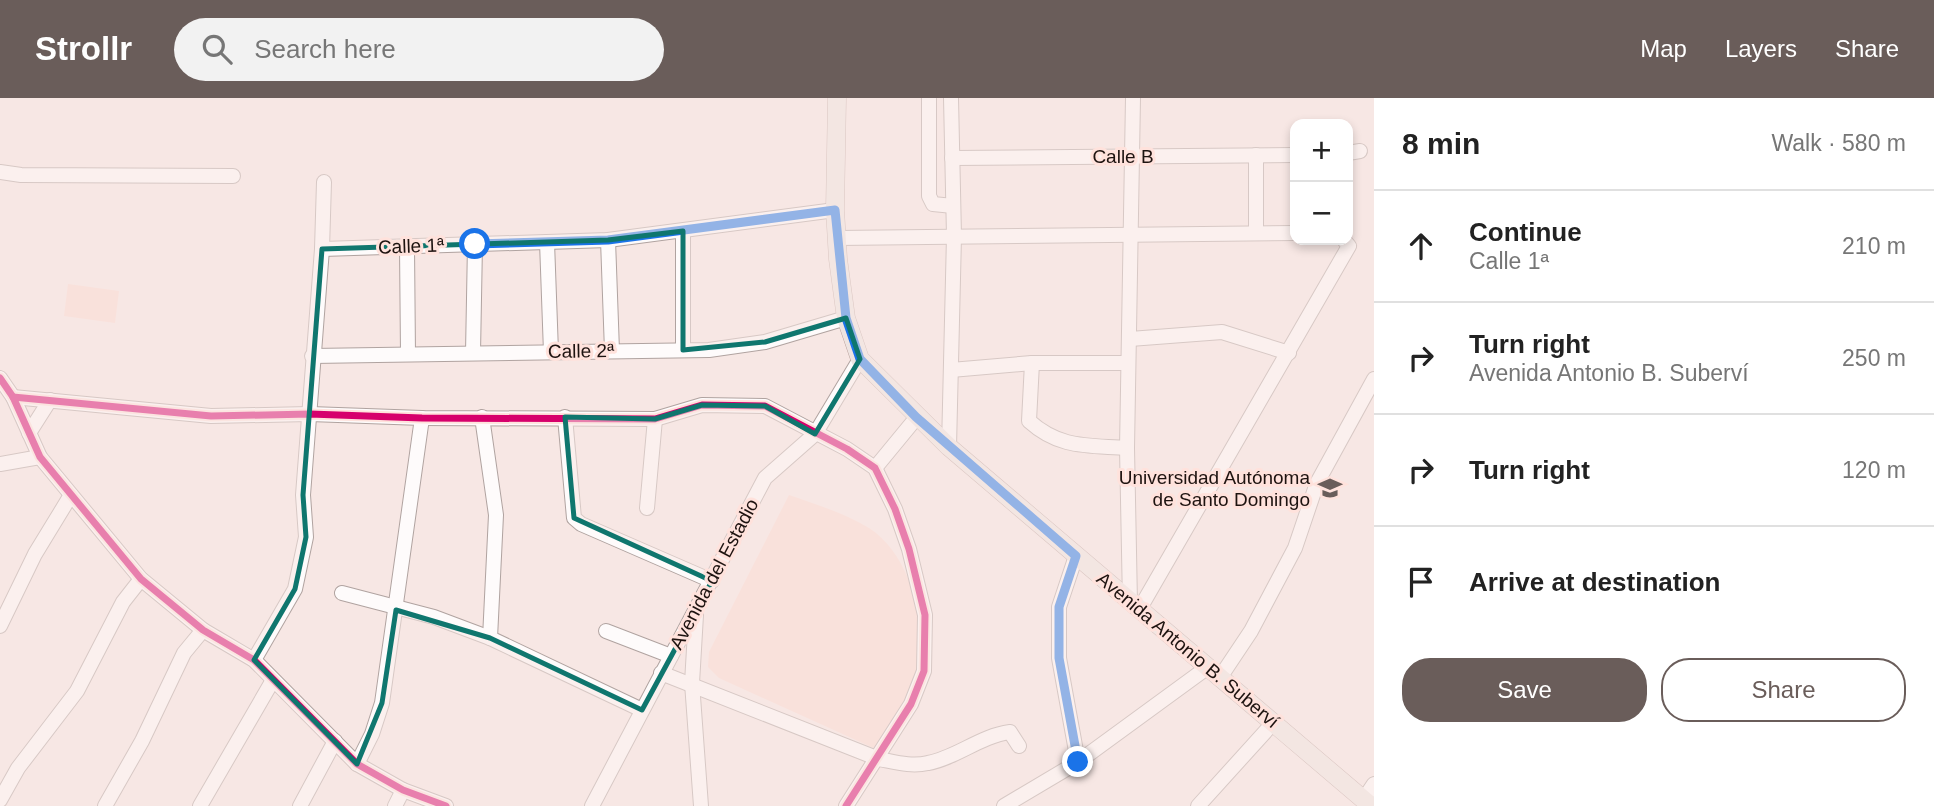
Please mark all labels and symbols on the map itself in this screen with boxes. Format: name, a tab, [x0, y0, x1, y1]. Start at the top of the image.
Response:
street label: Calle B	[1092, 146, 1154, 167]
route start	[459, 228, 490, 259]
street label: Calle 1ª	[378, 234, 445, 258]
street label: Calle 2ª	[548, 340, 615, 362]
place label: Universidad Autónoma de Santo Domingo	[1119, 467, 1310, 510]
school or university icon: Universidad Autónoma de Santo Domingo	[1316, 474, 1344, 502]
street label: Avenida del Estadio	[665, 495, 763, 653]
street label: Avenida Antonio B. Suberví	[1093, 568, 1284, 733]
route end	[1062, 746, 1093, 777]

